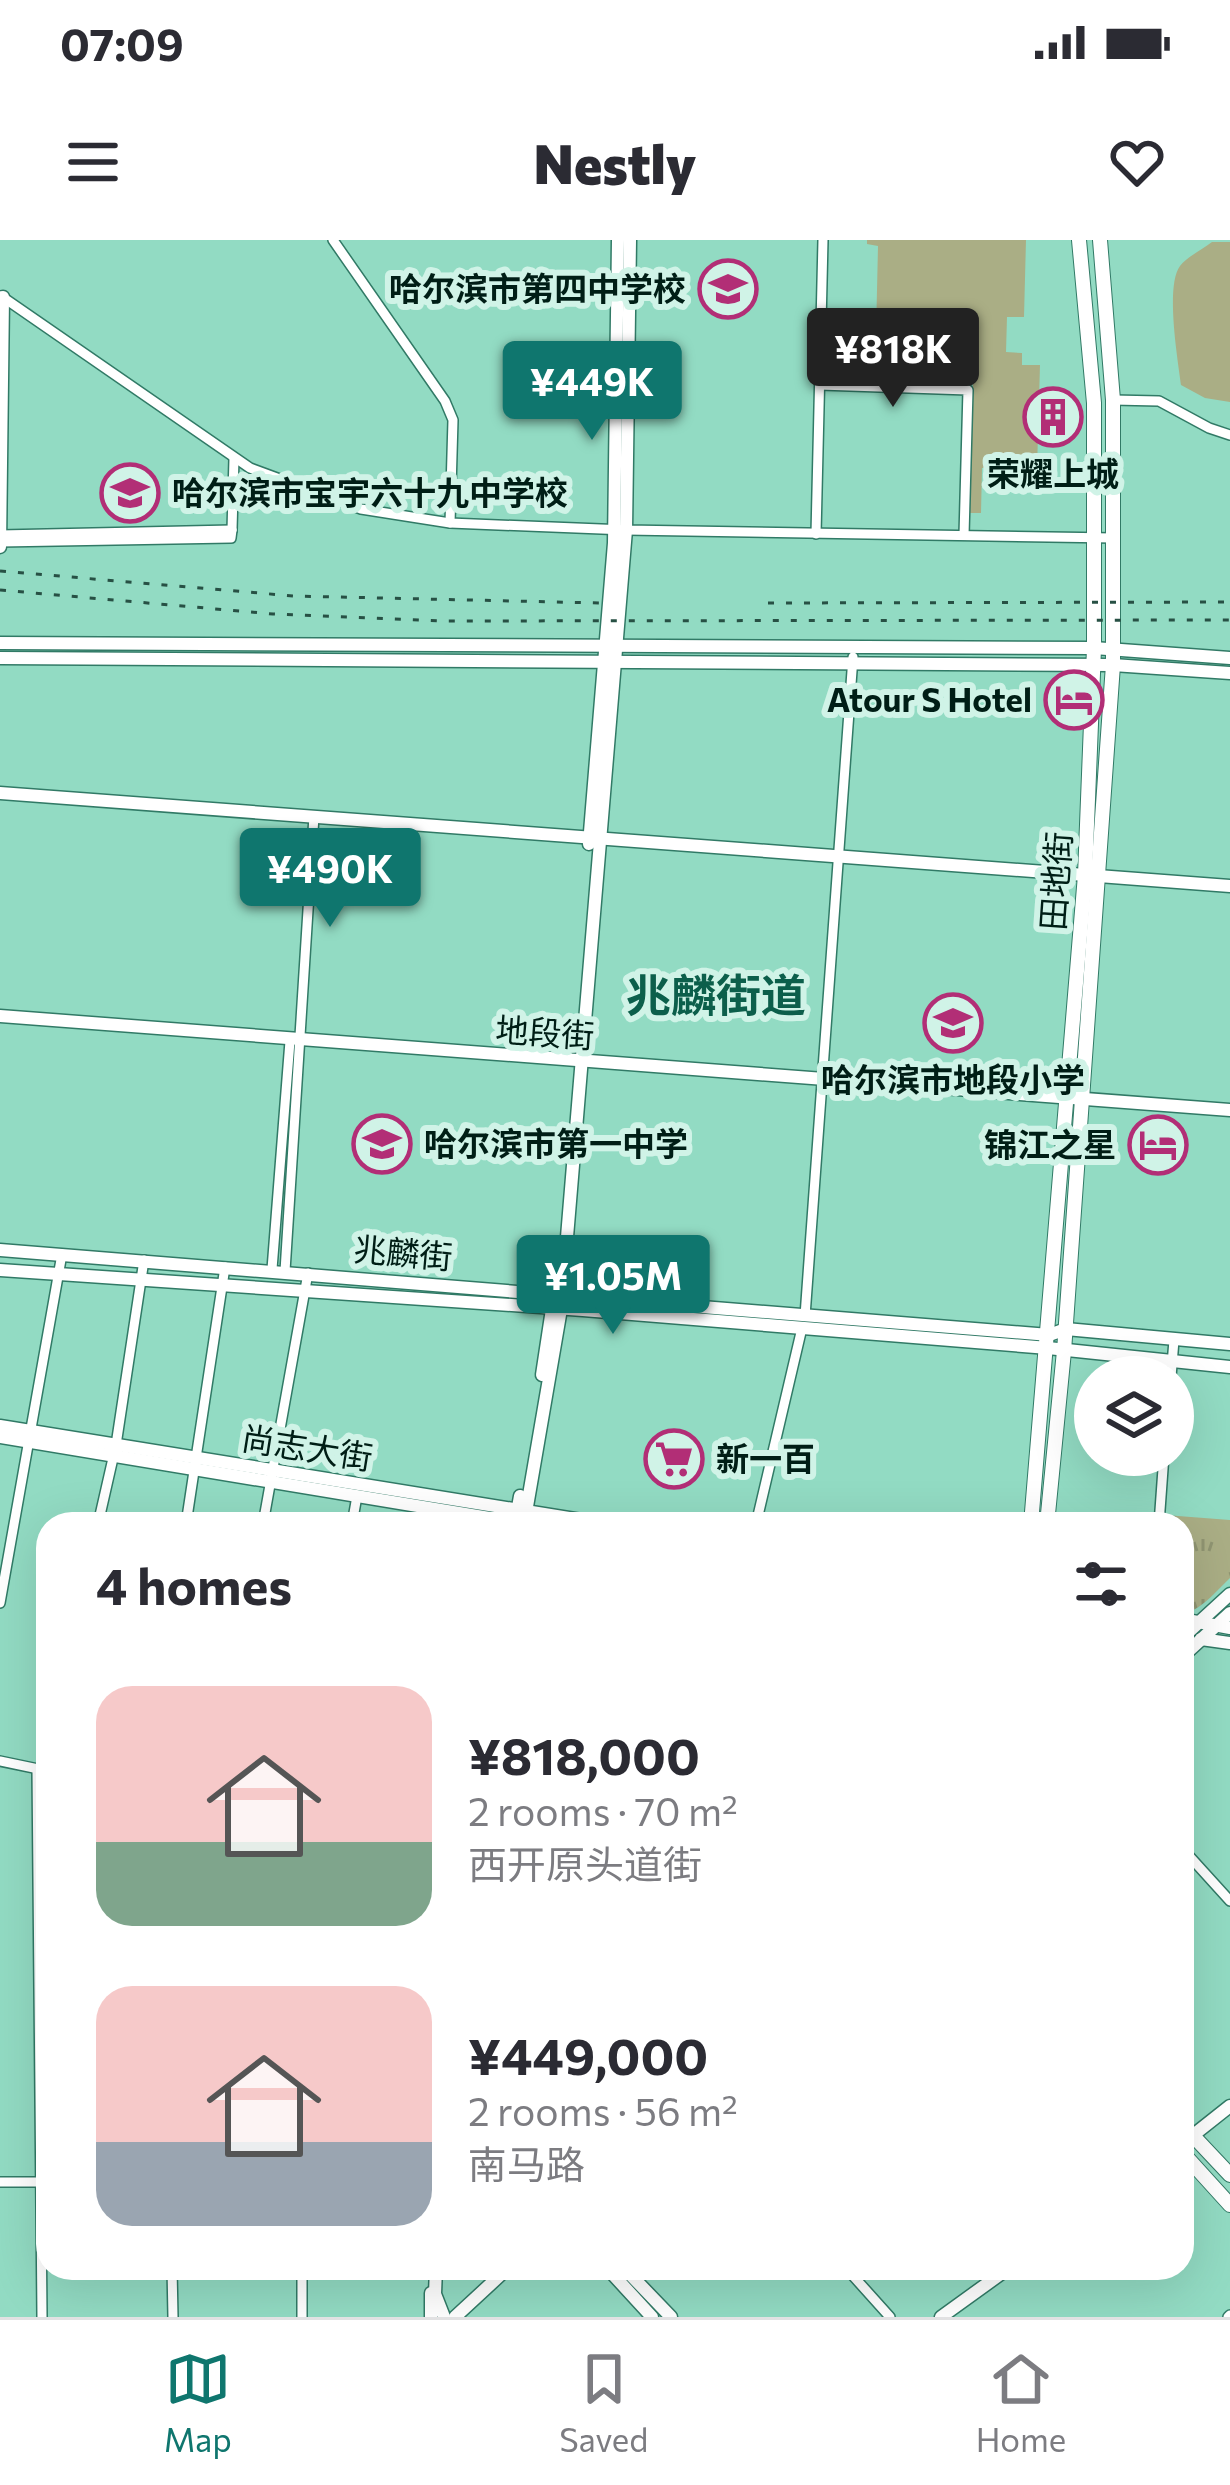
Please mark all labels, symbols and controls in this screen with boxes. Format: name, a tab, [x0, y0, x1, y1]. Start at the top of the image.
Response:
text: 07:09	[60, 15, 184, 70]
icon: menu	[60, 129, 126, 195]
text: Nestly	[534, 129, 696, 195]
icon: heart	[1104, 129, 1170, 195]
school or university icon: 哈尔滨市第四中学校	[697, 258, 759, 320]
place label: 哈尔滨市第四中学校	[389, 267, 686, 308]
pin: ¥818K	[809, 308, 977, 410]
text: ¥818K	[834, 323, 952, 371]
pin: ¥449K	[508, 341, 676, 443]
text: ¥449K	[530, 356, 654, 404]
building icon: 荣耀上城	[1022, 386, 1084, 448]
place label: 荣耀上城	[987, 452, 1119, 493]
school or university icon: 哈尔滨市宝宇六十九中学校	[99, 462, 161, 524]
place label: 哈尔滨市宝宇六十九中学校	[172, 471, 568, 512]
hotel icon: Atour S Hotel	[1043, 669, 1105, 731]
place label: Atour S Hotel	[827, 678, 1032, 719]
pin: ¥490K	[246, 828, 414, 930]
street label: 田地街	[1031, 830, 1078, 932]
text: ¥490K	[267, 843, 393, 891]
district label: 兆麟街道	[626, 966, 806, 1021]
school or university icon: 哈尔滨市地段小学	[922, 992, 984, 1054]
street label: 地段街	[494, 1008, 596, 1055]
place label: 哈尔滨市地段小学	[821, 1058, 1085, 1099]
school or university icon: 哈尔滨市第一中学	[351, 1113, 413, 1175]
hotel icon: 锦江之星	[1127, 1114, 1189, 1176]
place label: 哈尔滨市第一中学	[424, 1122, 688, 1163]
place label: 锦江之星	[984, 1123, 1116, 1164]
street label: 兆麟街	[352, 1227, 454, 1276]
pin: ¥1.05M	[515, 1235, 711, 1337]
text: ¥1.05M	[544, 1250, 682, 1298]
map controls	[1074, 1356, 1194, 1476]
button: layers	[1074, 1356, 1194, 1476]
street label: 尚志大街	[239, 1416, 376, 1477]
supermarket icon: 新一百	[643, 1428, 705, 1490]
place label: 新一百	[716, 1437, 815, 1478]
icon: filters	[1068, 1551, 1134, 1617]
text: 4 homes	[96, 1553, 292, 1616]
text: ¥818,000	[468, 1723, 700, 1786]
icon: home	[192, 1734, 336, 1878]
text: 2 rooms · 70 m²	[468, 1786, 738, 1834]
text: 西开原头道街	[468, 1839, 702, 1887]
text: ¥449,000	[468, 2023, 708, 2086]
icon: home	[192, 2034, 336, 2178]
text: 2 rooms · 56 m²	[468, 2086, 738, 2134]
text: 南马路	[468, 2139, 585, 2187]
tab: Map	[164, 2346, 232, 2459]
tab: Saved	[559, 2346, 648, 2459]
tab: Home	[976, 2346, 1066, 2459]

